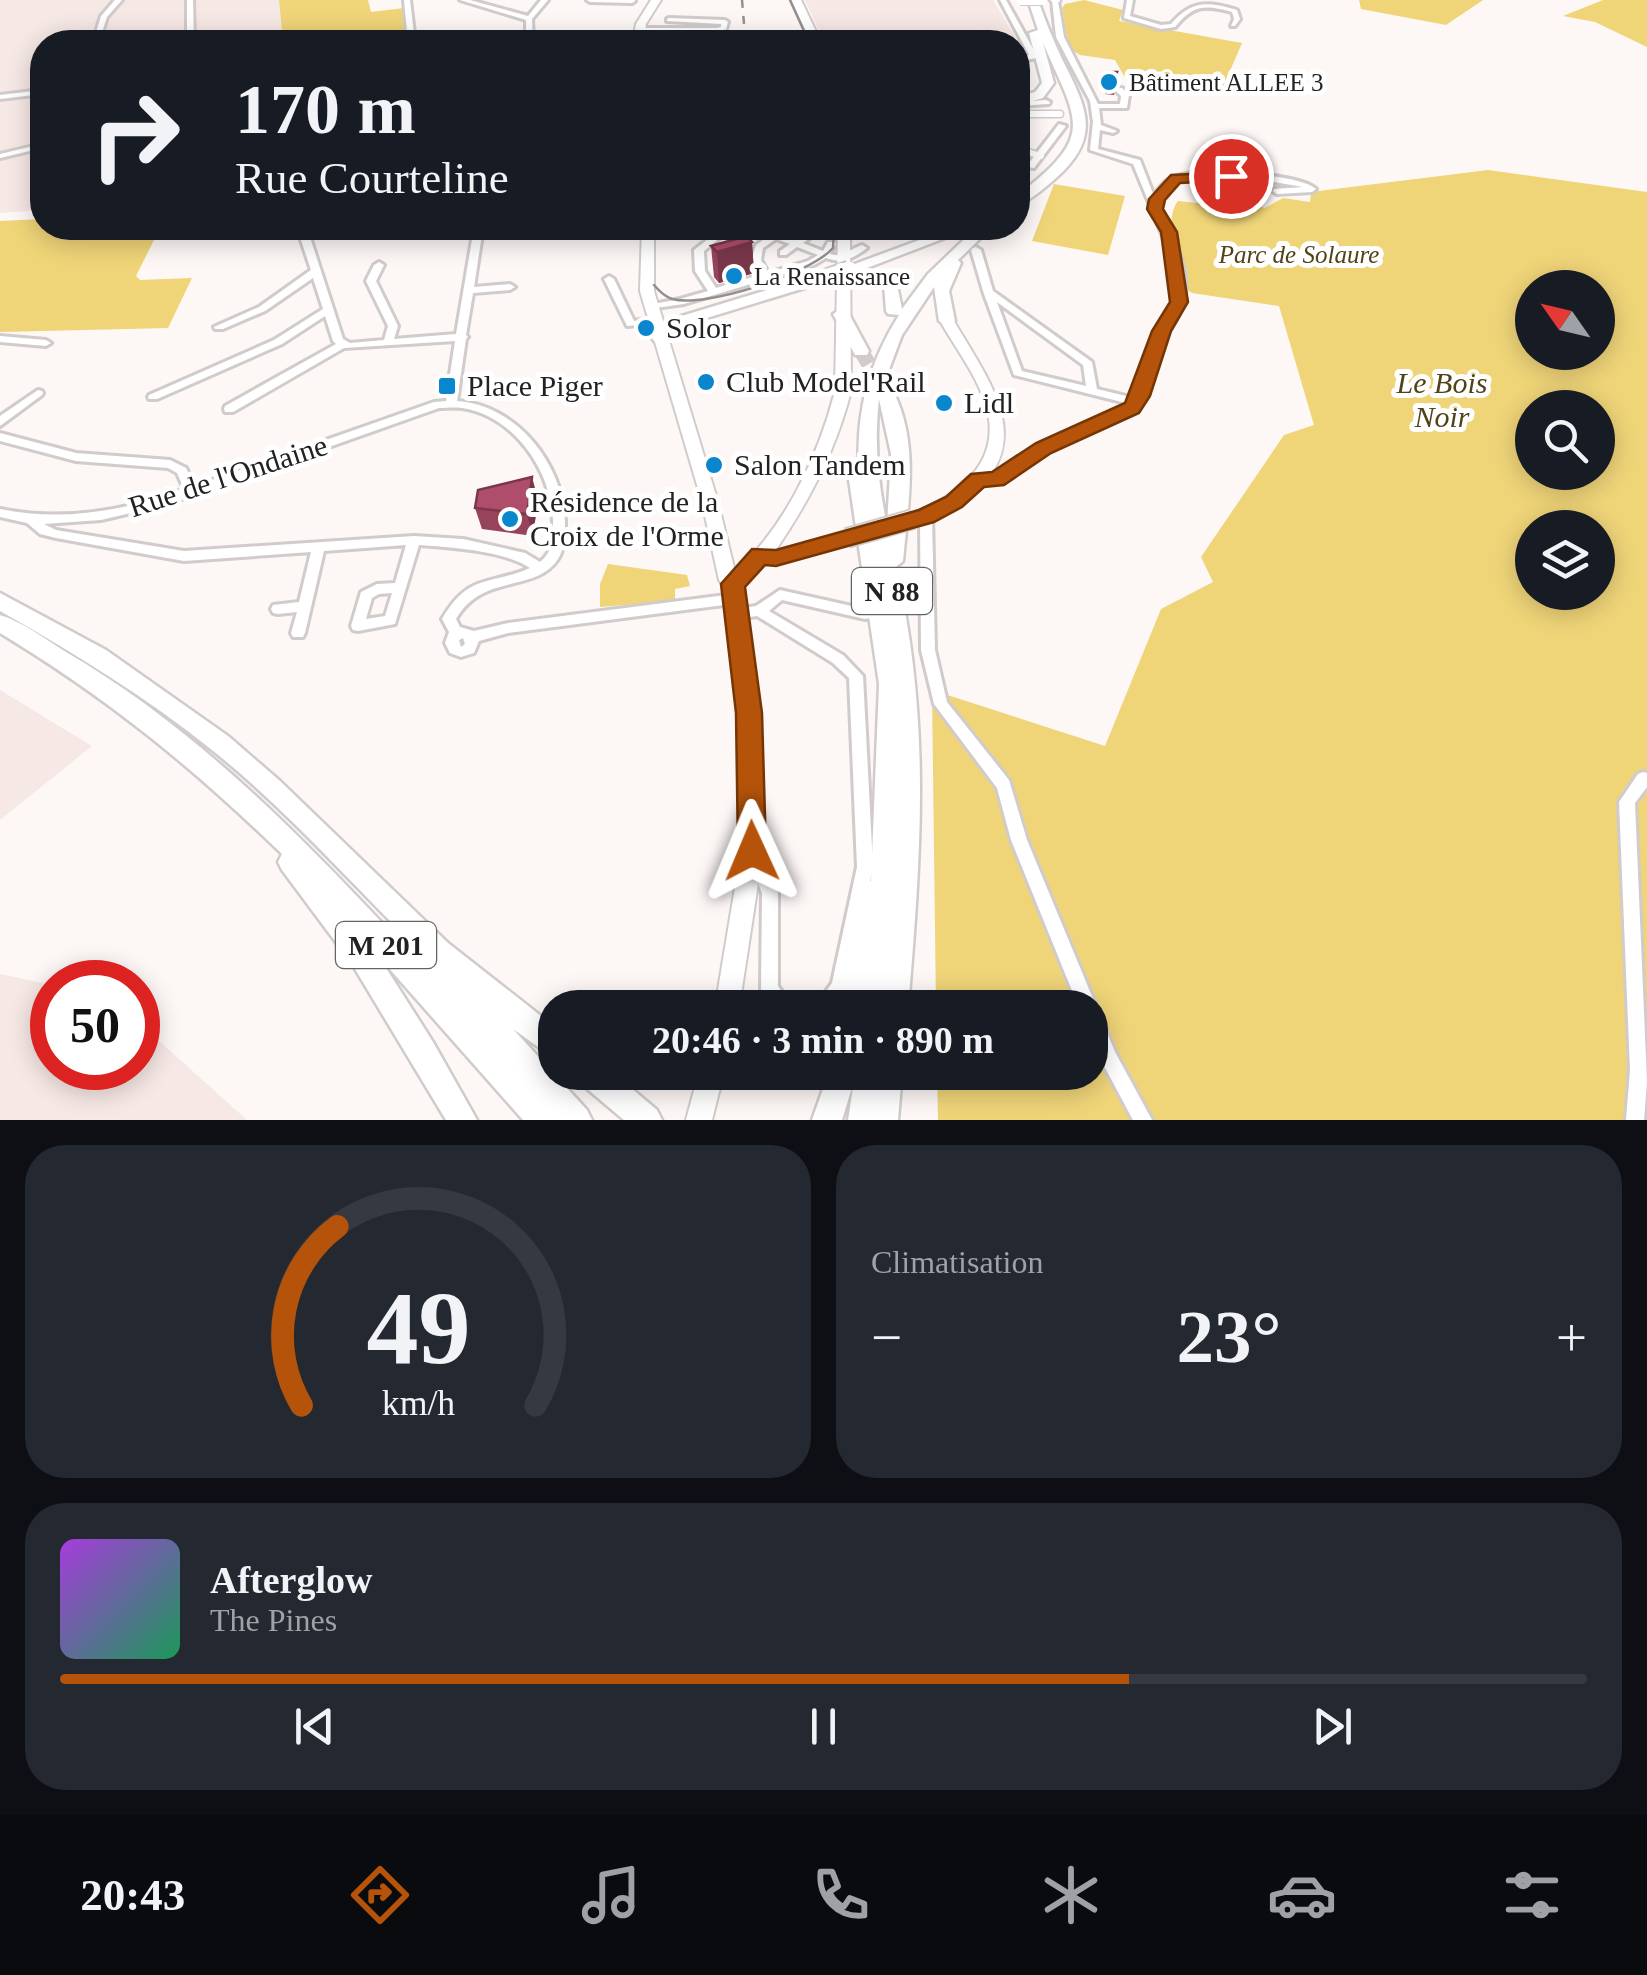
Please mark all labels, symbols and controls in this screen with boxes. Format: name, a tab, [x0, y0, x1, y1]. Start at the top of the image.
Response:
place label: Bâtiment ALLEE 3	[1129, 69, 1323, 96]
icon: right	[70, 70, 200, 200]
text: 170 m	[235, 71, 416, 148]
marker: Bâtiment ALLEE 3	[1098, 71, 1120, 93]
pin	[1189, 134, 1274, 219]
icon: arrive	[1204, 149, 1259, 204]
text: Rue Courteline	[235, 153, 509, 203]
park label: Parc de Solaure	[1218, 241, 1379, 268]
place label: La Renaissance	[754, 263, 910, 290]
marker: La Renaissance	[723, 265, 745, 287]
north arrow	[1515, 270, 1615, 370]
map controls	[1515, 270, 1615, 610]
place label: Solor	[666, 311, 731, 344]
marker: Solor	[635, 317, 657, 339]
place label: Club Model'Rail	[726, 365, 926, 398]
park label: Le Bois Noir	[1396, 366, 1487, 433]
place label: Place Piger	[467, 369, 603, 402]
marker: Club Model'Rail	[695, 371, 717, 393]
marker: Place Piger	[436, 375, 458, 397]
place label: Lidl	[964, 386, 1014, 419]
button: search	[1515, 390, 1615, 490]
marker: Lidl	[933, 392, 955, 414]
street label: Rue de l'Ondaine	[124, 428, 331, 523]
place label: Salon Tandem	[734, 448, 906, 481]
marker: Salon Tandem	[703, 454, 725, 476]
place label: Résidence de la Croix de l'Orme	[530, 485, 724, 552]
marker: Résidence de la Croix de l'Orme	[499, 508, 521, 530]
button: layers	[1515, 510, 1615, 610]
road number: N 88	[852, 568, 932, 614]
position arrow	[700, 799, 804, 903]
road number: M 201	[336, 922, 436, 968]
speed limit sign: 50	[30, 960, 160, 1090]
text: 20:46 · 3 min · 890 m	[652, 1019, 994, 1061]
text: Climatisation	[871, 1244, 1043, 1280]
text: 49	[366, 1270, 470, 1385]
text: 23°	[1177, 1295, 1282, 1378]
text: −	[871, 1307, 902, 1368]
text: +	[1556, 1307, 1587, 1368]
text: km/h	[381, 1383, 455, 1423]
text: Afterglow	[210, 1559, 372, 1601]
text: The Pines	[210, 1602, 337, 1638]
icon: previous	[287, 1699, 342, 1754]
icon: pause	[796, 1699, 851, 1754]
icon: next	[1305, 1699, 1360, 1754]
icon: directions	[345, 1860, 415, 1930]
icon: music	[576, 1860, 646, 1930]
icon: phone	[806, 1860, 876, 1930]
icon: climate	[1036, 1860, 1106, 1930]
icon: car	[1267, 1860, 1337, 1930]
icon: filters	[1497, 1860, 1567, 1930]
text: 20:43	[80, 1870, 185, 1920]

